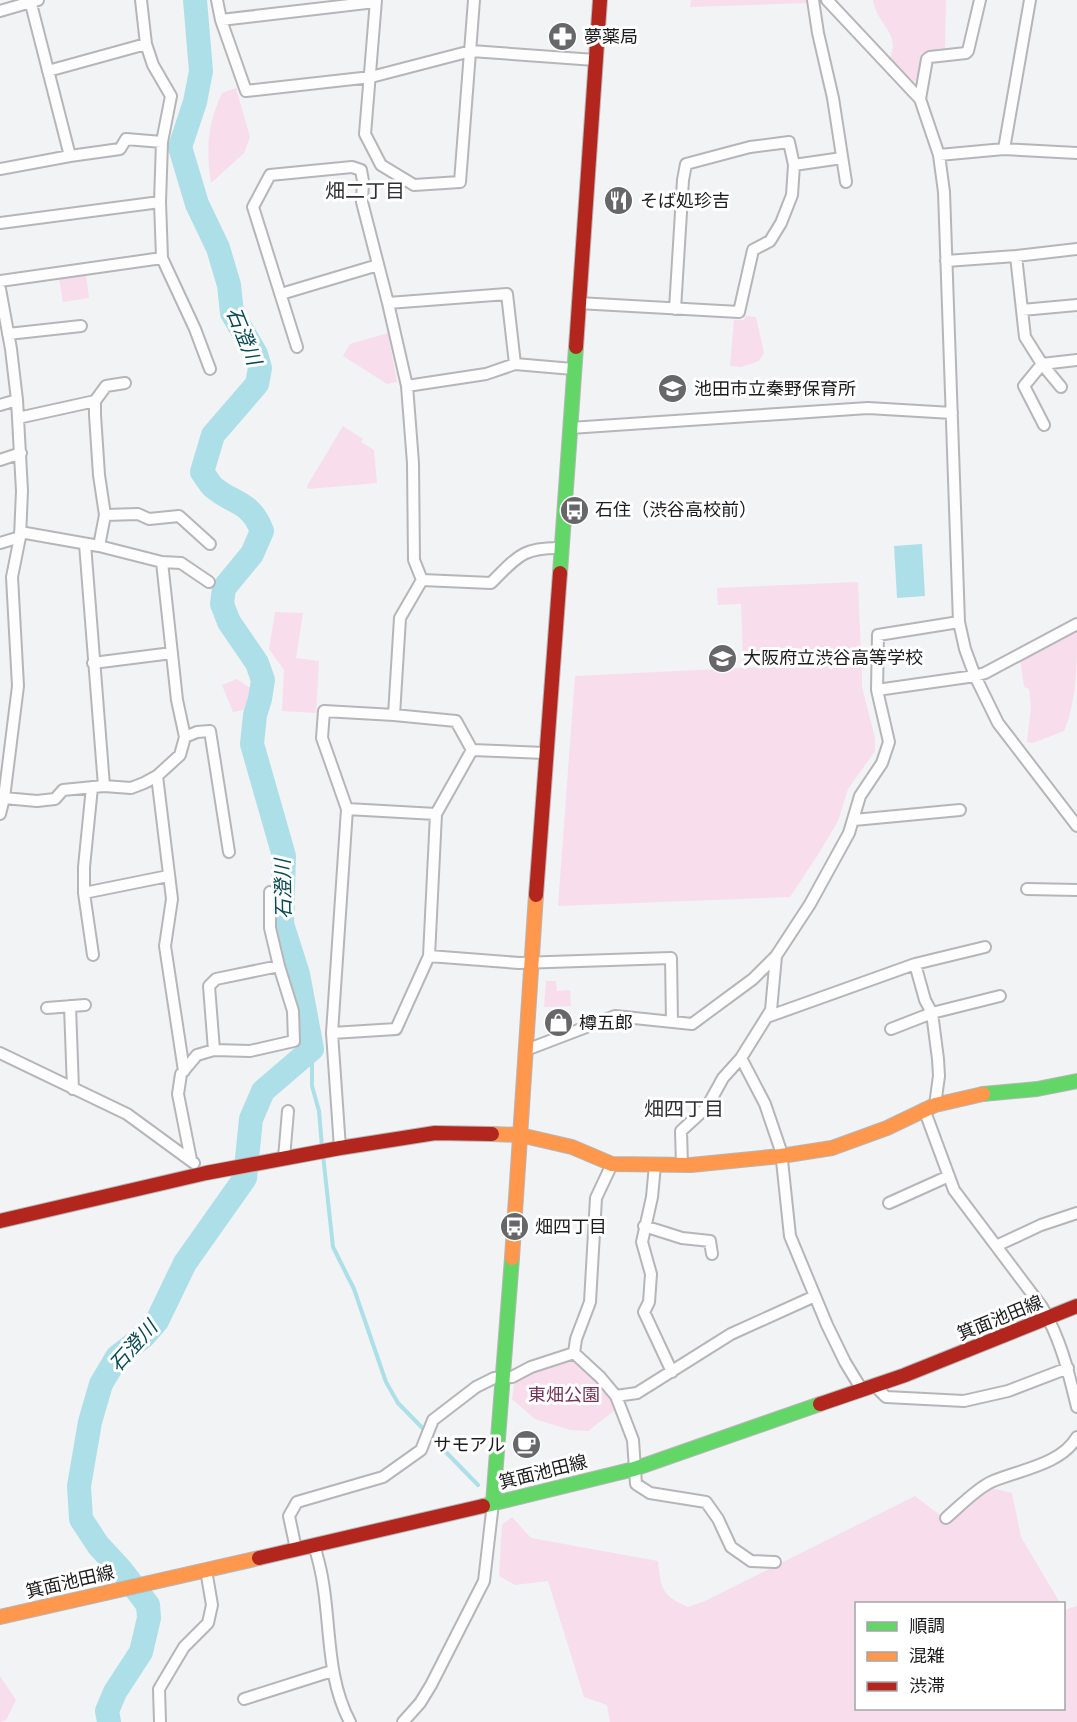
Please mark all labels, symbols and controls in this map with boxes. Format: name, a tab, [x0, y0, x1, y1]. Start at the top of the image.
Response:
pharmacy icon: 夢薬局	[547, 21, 579, 53]
place label: 夢薬局	[584, 27, 638, 47]
district label: 畑二丁目	[325, 180, 405, 202]
restaurant icon: そば処珍吉	[603, 185, 635, 217]
place label: そば処珍吉	[640, 191, 730, 211]
water label: 石澄川	[223, 304, 266, 370]
school or university icon: 池田市立秦野保育所	[657, 373, 689, 405]
place label: 池田市立秦野保育所	[694, 379, 856, 399]
bus stop icon: 石住（渋谷高校前）	[558, 494, 590, 526]
place label: 石住（渋谷高校前）	[595, 500, 757, 520]
school or university icon: 大阪府立渋谷高等学校	[706, 642, 738, 674]
place label: 大阪府立渋谷高等学校	[743, 648, 923, 668]
water label: 石澄川	[271, 857, 295, 919]
shop icon: 樽五郎	[542, 1007, 574, 1039]
place label: 樽五郎	[579, 1013, 633, 1033]
district label: 畑四丁目	[644, 1098, 724, 1120]
bus stop icon: 畑四丁目	[498, 1211, 530, 1243]
place label: 畑四丁目	[535, 1217, 607, 1237]
street label: 箕面池田線	[955, 1292, 1045, 1344]
water label: 石澄川	[105, 1315, 163, 1376]
park label: 東畑公園	[528, 1385, 600, 1405]
cafe icon: サモアル	[510, 1429, 542, 1461]
place label: サモアル	[433, 1435, 505, 1455]
street label: 箕面池田線	[497, 1451, 589, 1493]
street label: 箕面池田線	[24, 1562, 116, 1602]
legend	[855, 1602, 1065, 1710]
text: 順調	[909, 1616, 945, 1636]
text: 混雑	[909, 1646, 945, 1666]
text: 渋滞	[909, 1676, 945, 1696]

